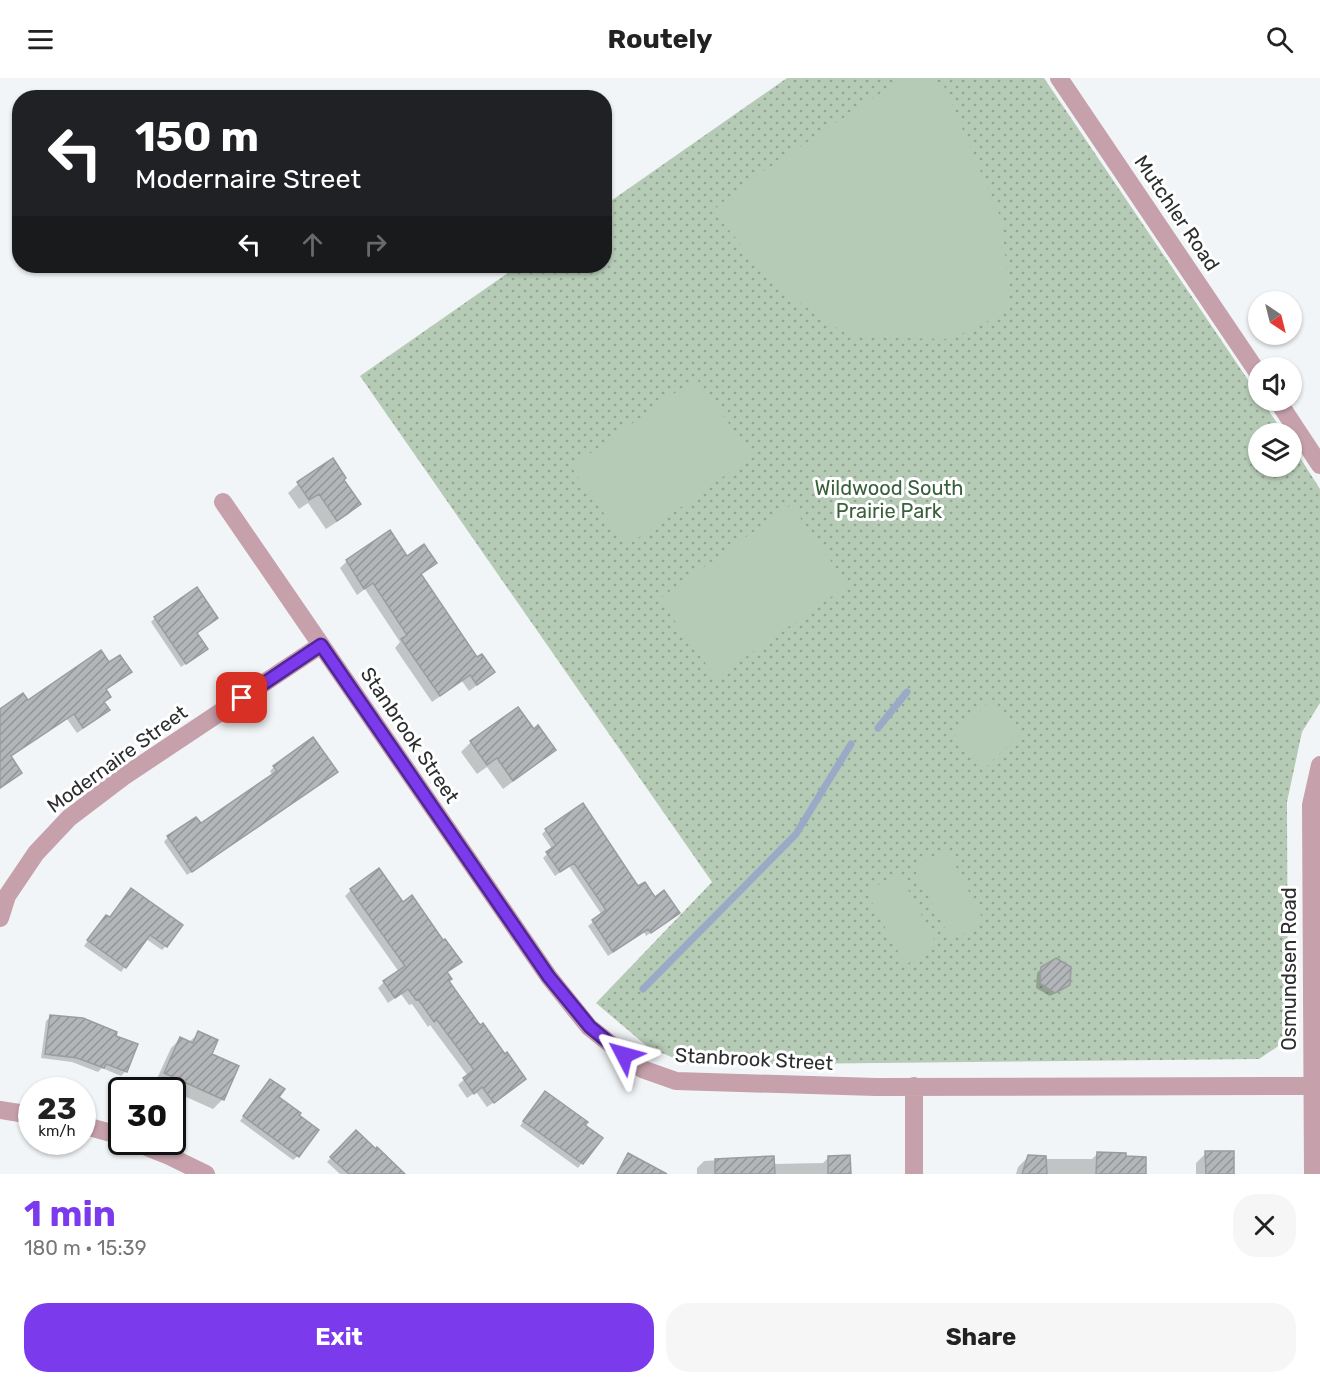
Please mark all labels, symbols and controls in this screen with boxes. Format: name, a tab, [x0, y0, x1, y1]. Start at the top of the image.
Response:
icon: menu	[24, 23, 57, 56]
text: Routely	[608, 23, 712, 55]
icon: search	[1263, 23, 1296, 56]
text: 150 m	[135, 112, 259, 162]
icon: left	[36, 114, 114, 192]
street label: Mutchler Road	[1129, 151, 1225, 275]
text: Modernaire Street	[135, 163, 361, 195]
icon: left	[233, 228, 266, 261]
icon: ahead	[296, 228, 329, 261]
icon: right	[359, 228, 392, 261]
north arrow	[1248, 291, 1302, 345]
map controls	[1248, 291, 1302, 477]
button: sound	[1248, 357, 1302, 411]
button: layers	[1248, 423, 1302, 477]
park label: Wildwood South Prairie Park	[814, 476, 964, 523]
street label: Stanbrook Street	[356, 663, 464, 808]
pin	[216, 672, 267, 723]
icon: arrive	[225, 681, 258, 714]
street label: Modernaire Street	[42, 700, 192, 818]
street label: Osmundsen Road	[1277, 887, 1301, 1051]
position arrow	[592, 1023, 656, 1087]
street label: Stanbrook Street	[674, 1043, 834, 1075]
speed limit sign: 30	[108, 1077, 186, 1155]
text: 23	[37, 1091, 77, 1127]
text: km/h	[38, 1122, 76, 1140]
text: 1 min	[24, 1192, 116, 1235]
button: close	[1233, 1194, 1296, 1257]
text: 180 m · 15:39	[24, 1236, 147, 1260]
button: Exit	[24, 1303, 654, 1372]
button: Share	[666, 1303, 1296, 1372]

